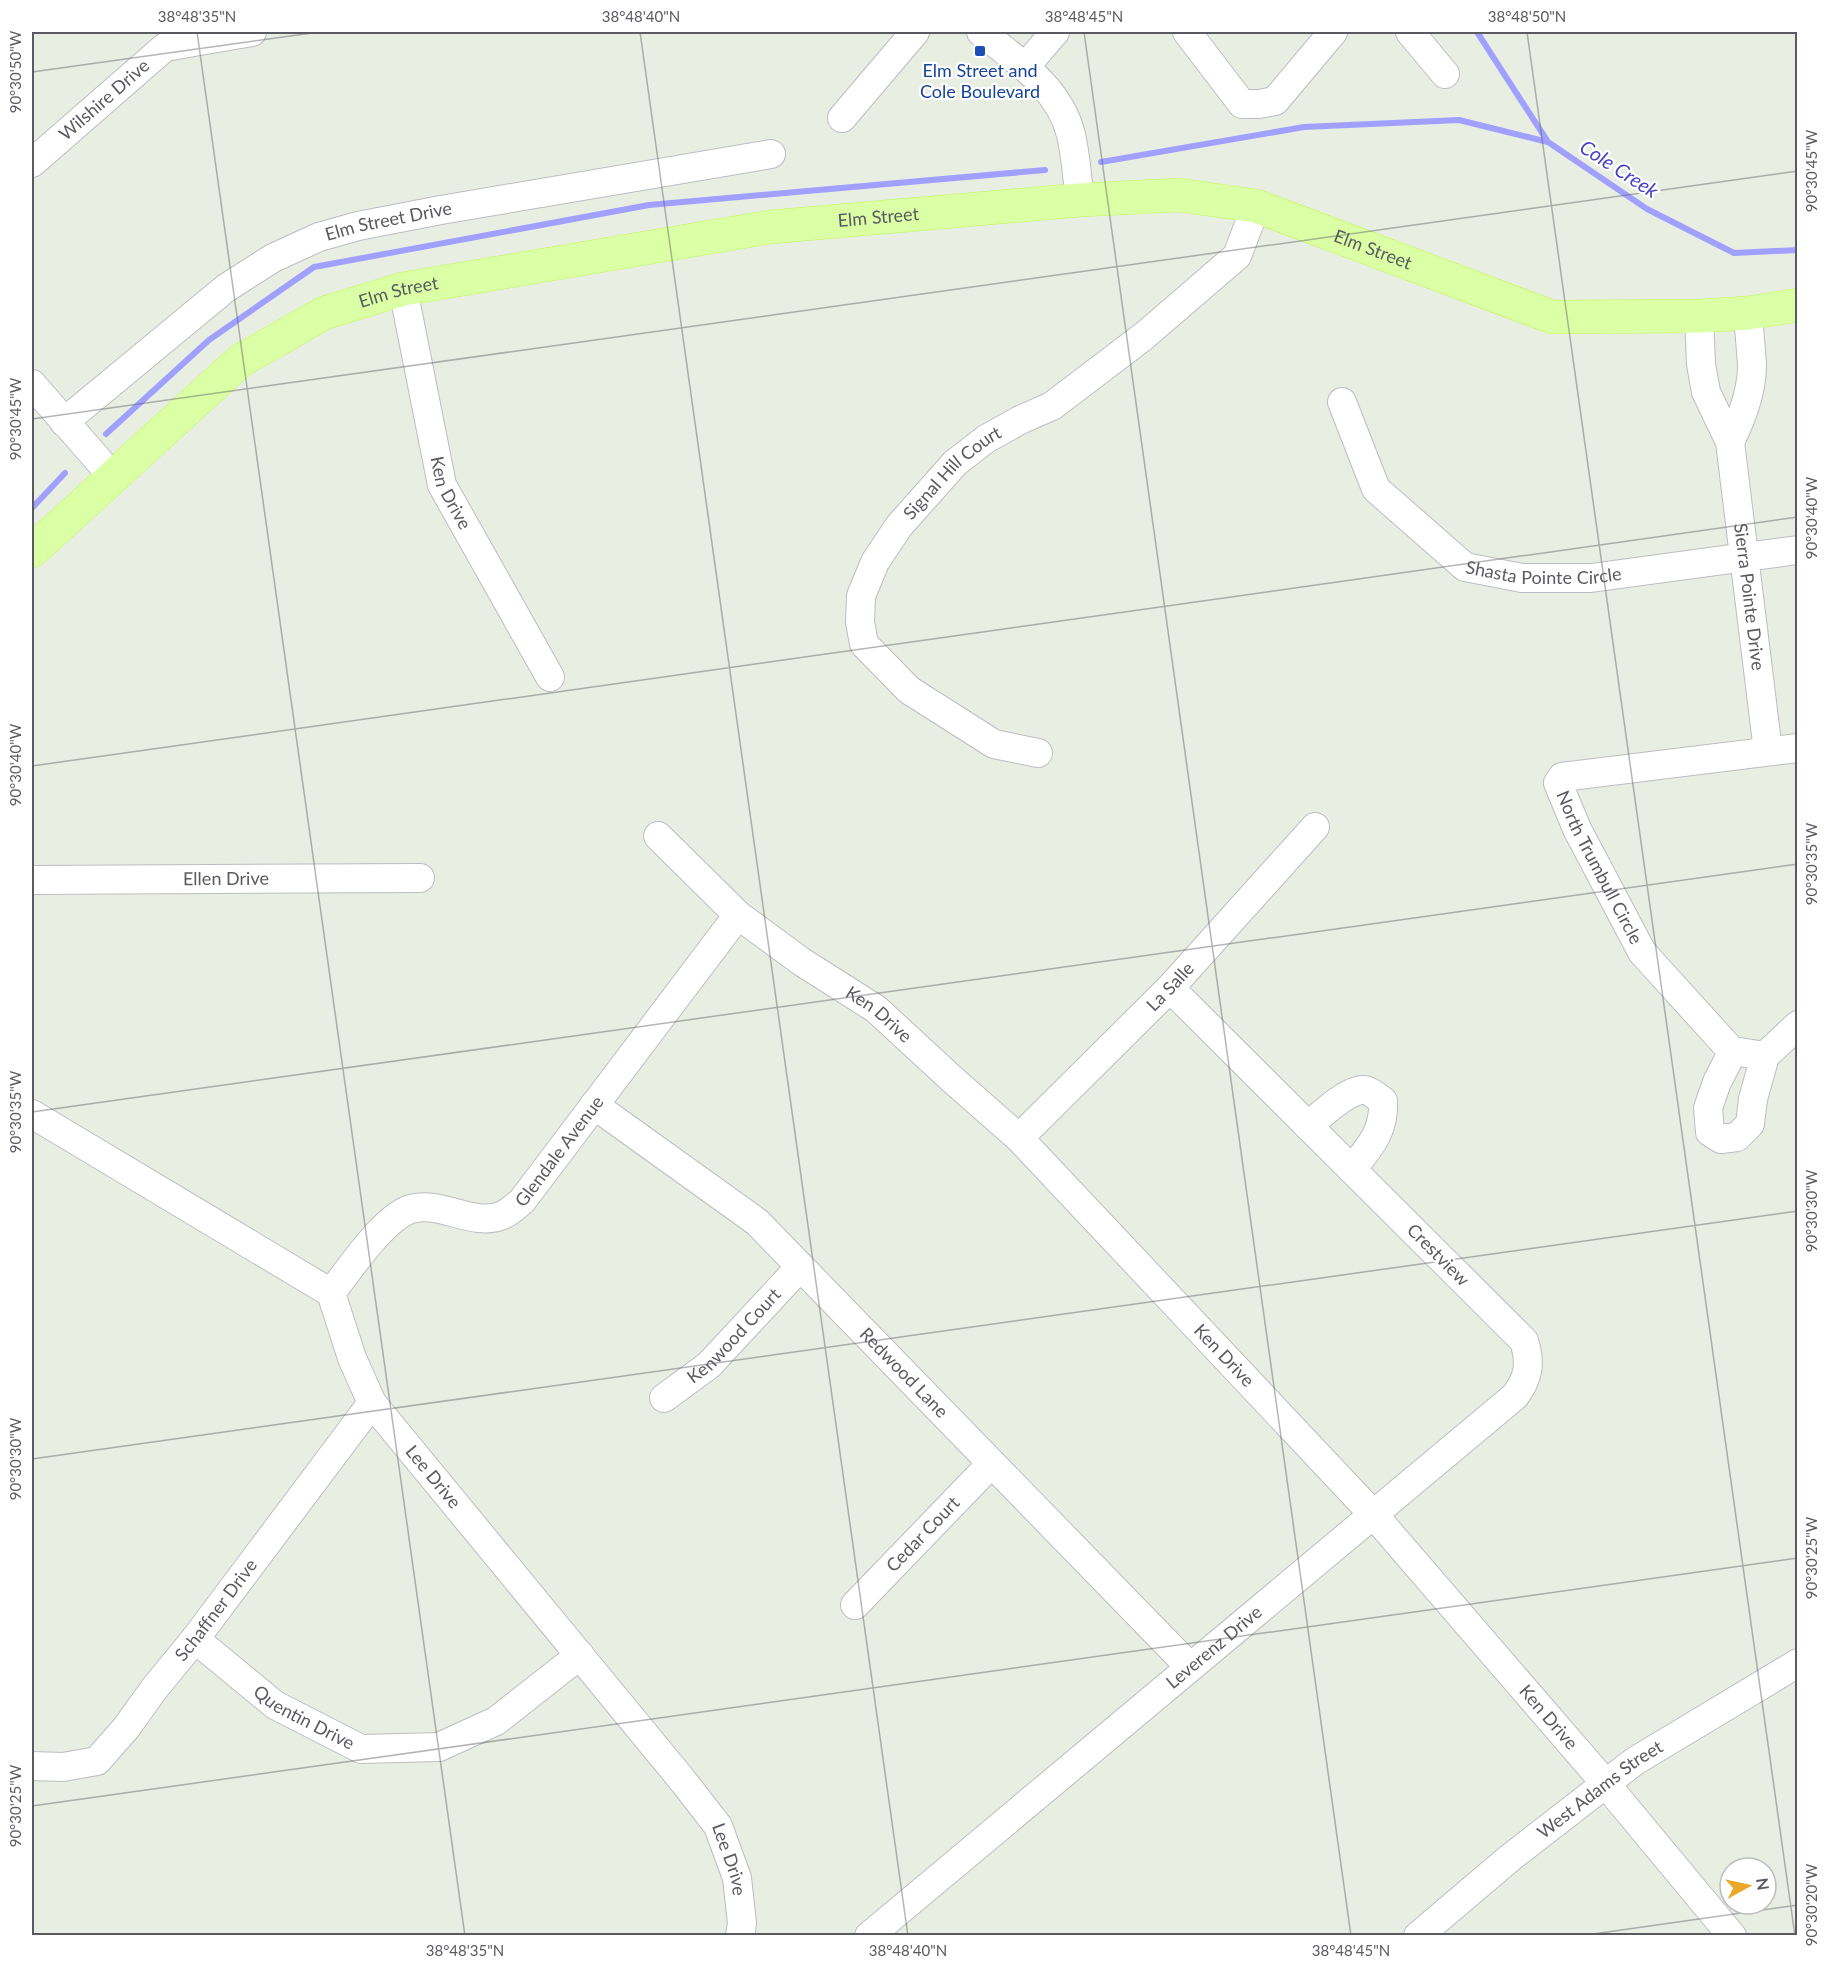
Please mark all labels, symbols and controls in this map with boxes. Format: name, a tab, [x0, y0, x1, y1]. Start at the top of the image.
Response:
text: 38°48'35"N	[158, 7, 236, 25]
text: 38°48'40"N	[602, 7, 680, 25]
text: 38°48'45"N	[1045, 7, 1123, 25]
text: 38°48'50"N	[1488, 7, 1566, 25]
text: 90°30'50"W	[6, 30, 24, 113]
marker: Elm Street and Cole Boulevard	[973, 44, 987, 58]
street label: Wilshire Drive	[54, 54, 153, 144]
place label: Elm Street and Cole Boulevard	[920, 59, 1040, 102]
text: 90°30'45"W	[1802, 129, 1820, 212]
water label: Cole Creek	[1576, 134, 1664, 203]
street label: Elm Street Drive	[322, 196, 453, 245]
street label: Elm Street	[837, 202, 920, 231]
street label: Elm Street	[1331, 224, 1416, 274]
street label: Elm Street	[356, 271, 440, 312]
text: 90°30'45"W	[6, 377, 24, 460]
street label: Signal Hill Court	[898, 421, 1005, 524]
street label: Ken Drive	[427, 454, 477, 533]
text: 90°30'40"W	[1802, 476, 1820, 559]
street label: Sierra Pointe Drive	[1730, 522, 1770, 672]
street label: Shasta Pointe Circle	[1464, 555, 1623, 588]
text: 90°30'40"W	[6, 723, 24, 806]
street label: North Trumbull Circle	[1552, 787, 1648, 948]
text: 90°30'35"W	[1802, 822, 1820, 905]
street label: Ellen Drive	[183, 867, 269, 889]
street label: La Salle	[1141, 957, 1198, 1015]
street label: Ken Drive	[842, 981, 917, 1047]
text: 90°30'35"W	[6, 1070, 24, 1153]
street label: Glendale Avenue	[510, 1091, 608, 1211]
text: 90°30'30"W	[1802, 1169, 1820, 1252]
street label: Crestview	[1403, 1219, 1474, 1290]
street label: Kenwood Court	[682, 1283, 785, 1387]
street label: Ken Drive	[1190, 1319, 1259, 1391]
street label: Redwood Lane	[856, 1322, 953, 1422]
text: 90°30'30"W	[6, 1417, 24, 1500]
street label: Lee Drive	[401, 1440, 466, 1512]
street label: Cedar Court	[881, 1491, 964, 1576]
text: 90°30'25"W	[1802, 1516, 1820, 1599]
street label: Schaffner Drive	[170, 1554, 261, 1665]
street label: Leverenz Drive	[1161, 1600, 1266, 1693]
street label: Quentin Drive	[249, 1680, 358, 1754]
street label: Ken Drive	[1515, 1680, 1583, 1754]
street label: West Adams Street	[1532, 1735, 1667, 1843]
text: 90°30'25"W	[6, 1764, 24, 1847]
street label: Lee Drive	[708, 1820, 751, 1897]
north arrow	[1718, 1856, 1778, 1916]
text: 90°30'20"W	[1802, 1863, 1820, 1946]
text: N	[1753, 1876, 1774, 1891]
text: 38°48'35"N	[426, 1941, 504, 1959]
text: 38°48'40"N	[869, 1941, 947, 1959]
text: 38°48'45"N	[1312, 1941, 1390, 1959]

